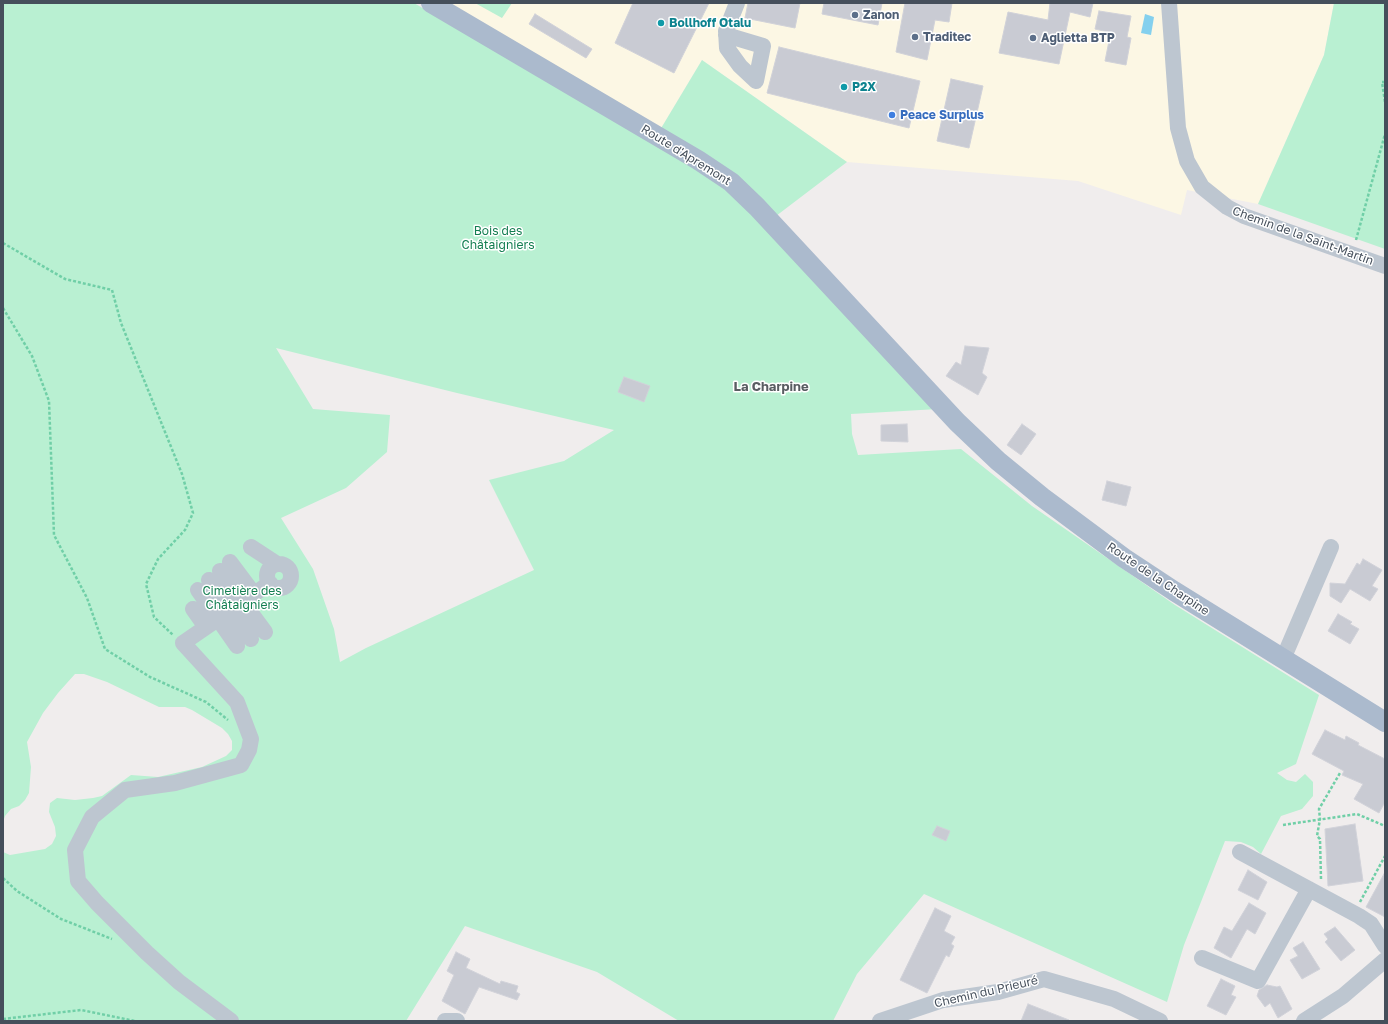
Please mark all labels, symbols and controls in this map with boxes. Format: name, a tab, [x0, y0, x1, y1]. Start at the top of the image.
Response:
place label: Zanon	[863, 8, 899, 22]
marker: Zanon	[850, 10, 860, 20]
place label: Bollhoff Otalu	[669, 16, 751, 30]
marker: Bollhoff Otalu	[656, 18, 666, 28]
place label: Traditec	[923, 30, 971, 44]
place label: Aglietta BTP	[1041, 31, 1115, 45]
marker: Traditec	[910, 32, 920, 42]
marker: Aglietta BTP	[1028, 33, 1038, 43]
place label: P2X	[852, 80, 876, 94]
marker: P2X	[839, 82, 849, 92]
place label: Peace Surplus	[900, 108, 984, 122]
marker: Peace Surplus	[887, 110, 897, 120]
street label: Route d'Apremont	[638, 122, 734, 188]
street label: Chemin de la Saint-Martin	[1230, 204, 1376, 268]
park label: Bois des Châtaigniers	[462, 224, 534, 252]
district label: La Charpine	[733, 379, 809, 395]
street label: Route de la Charpine	[1104, 539, 1212, 619]
park label: Cimetière des Châtaigniers	[202, 584, 282, 612]
street label: Chemin du Prieuré	[933, 973, 1039, 1011]

